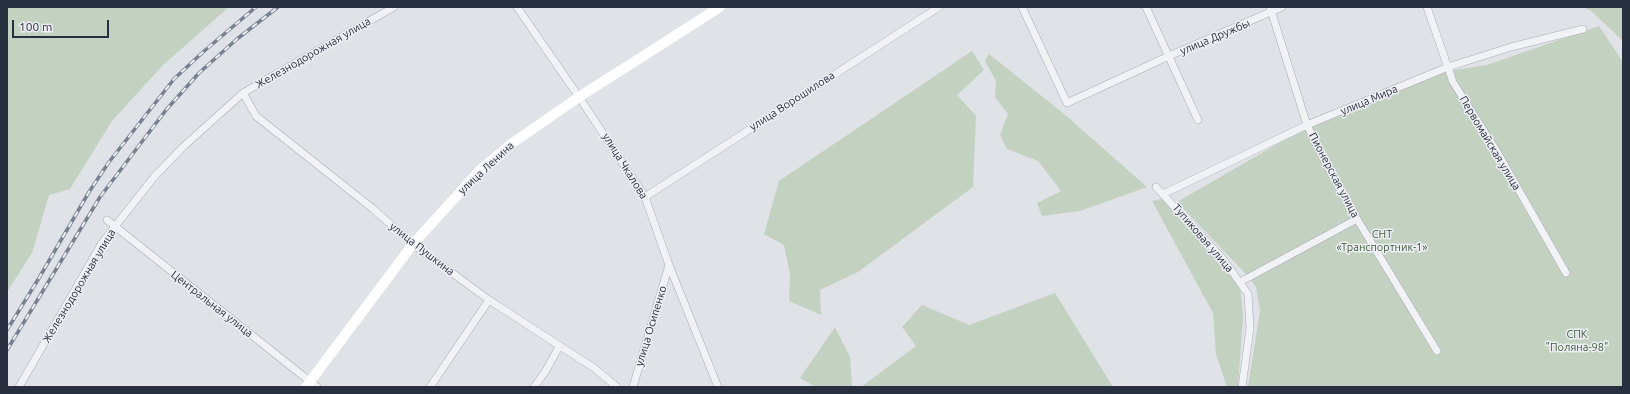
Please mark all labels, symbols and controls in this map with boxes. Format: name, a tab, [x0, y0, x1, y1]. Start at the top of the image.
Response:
scale bar	[14, 12, 111, 38]
street label: Железнодорожная улица	[253, 15, 373, 91]
street label: улица Дружбы	[1178, 16, 1252, 58]
text: 100 m	[19, 20, 52, 33]
street label: улица Ворошилова	[747, 69, 837, 133]
street label: улица Мира	[1338, 82, 1400, 118]
street label: Первомайская улица	[1457, 93, 1523, 193]
street label: Пионерская улица	[1306, 130, 1362, 220]
street label: улица Чкалова	[599, 131, 651, 201]
street label: улица Ленина	[455, 139, 517, 197]
street label: Тупиковая улица	[1170, 201, 1236, 275]
street label: улица Пушкина	[387, 220, 457, 278]
street label: Железнодорожная улица	[40, 227, 118, 345]
park label: СНТ «Транспортник-1»	[1337, 227, 1427, 253]
street label: Центральная улица	[169, 268, 255, 340]
street label: улица Осипенко	[632, 284, 670, 368]
park label: СПК "Поляна-98"	[1546, 327, 1608, 353]

